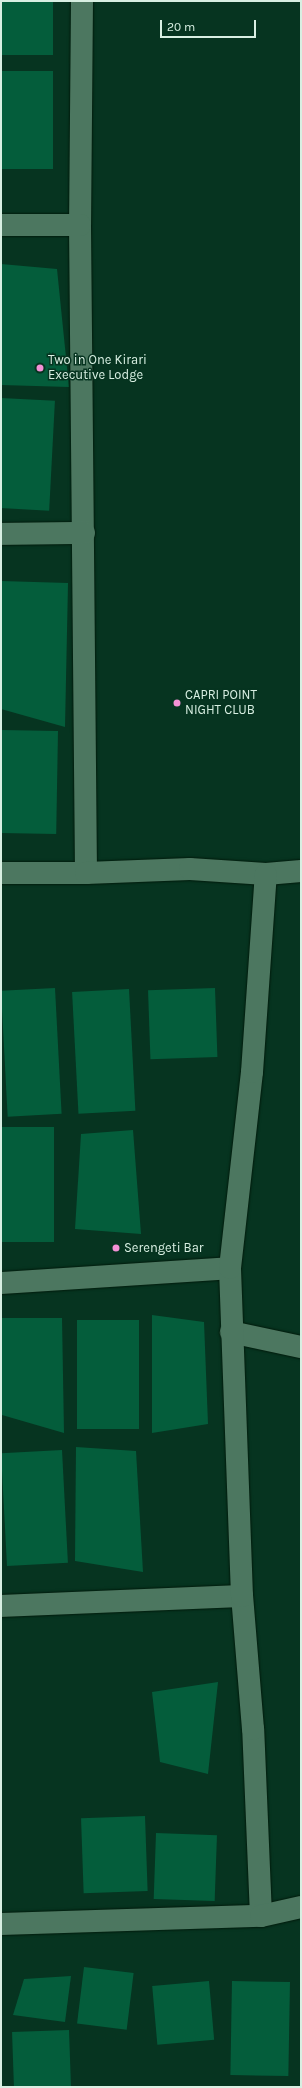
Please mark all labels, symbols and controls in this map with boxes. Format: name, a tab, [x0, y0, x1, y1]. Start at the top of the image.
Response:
scale bar	[162, 12, 258, 38]
text: 20 m	[167, 20, 195, 34]
place label: Two in One Kirari Executive Lodge	[48, 353, 147, 384]
marker: Two in One Kirari Executive Lodge	[35, 363, 45, 373]
place label: CAPRI POINT NIGHT CLUB	[185, 688, 257, 719]
marker: CAPRI POINT NIGHT CLUB	[172, 698, 182, 708]
place label: Serengeti Bar	[124, 1240, 204, 1256]
marker: Serengeti Bar	[111, 1243, 121, 1253]

